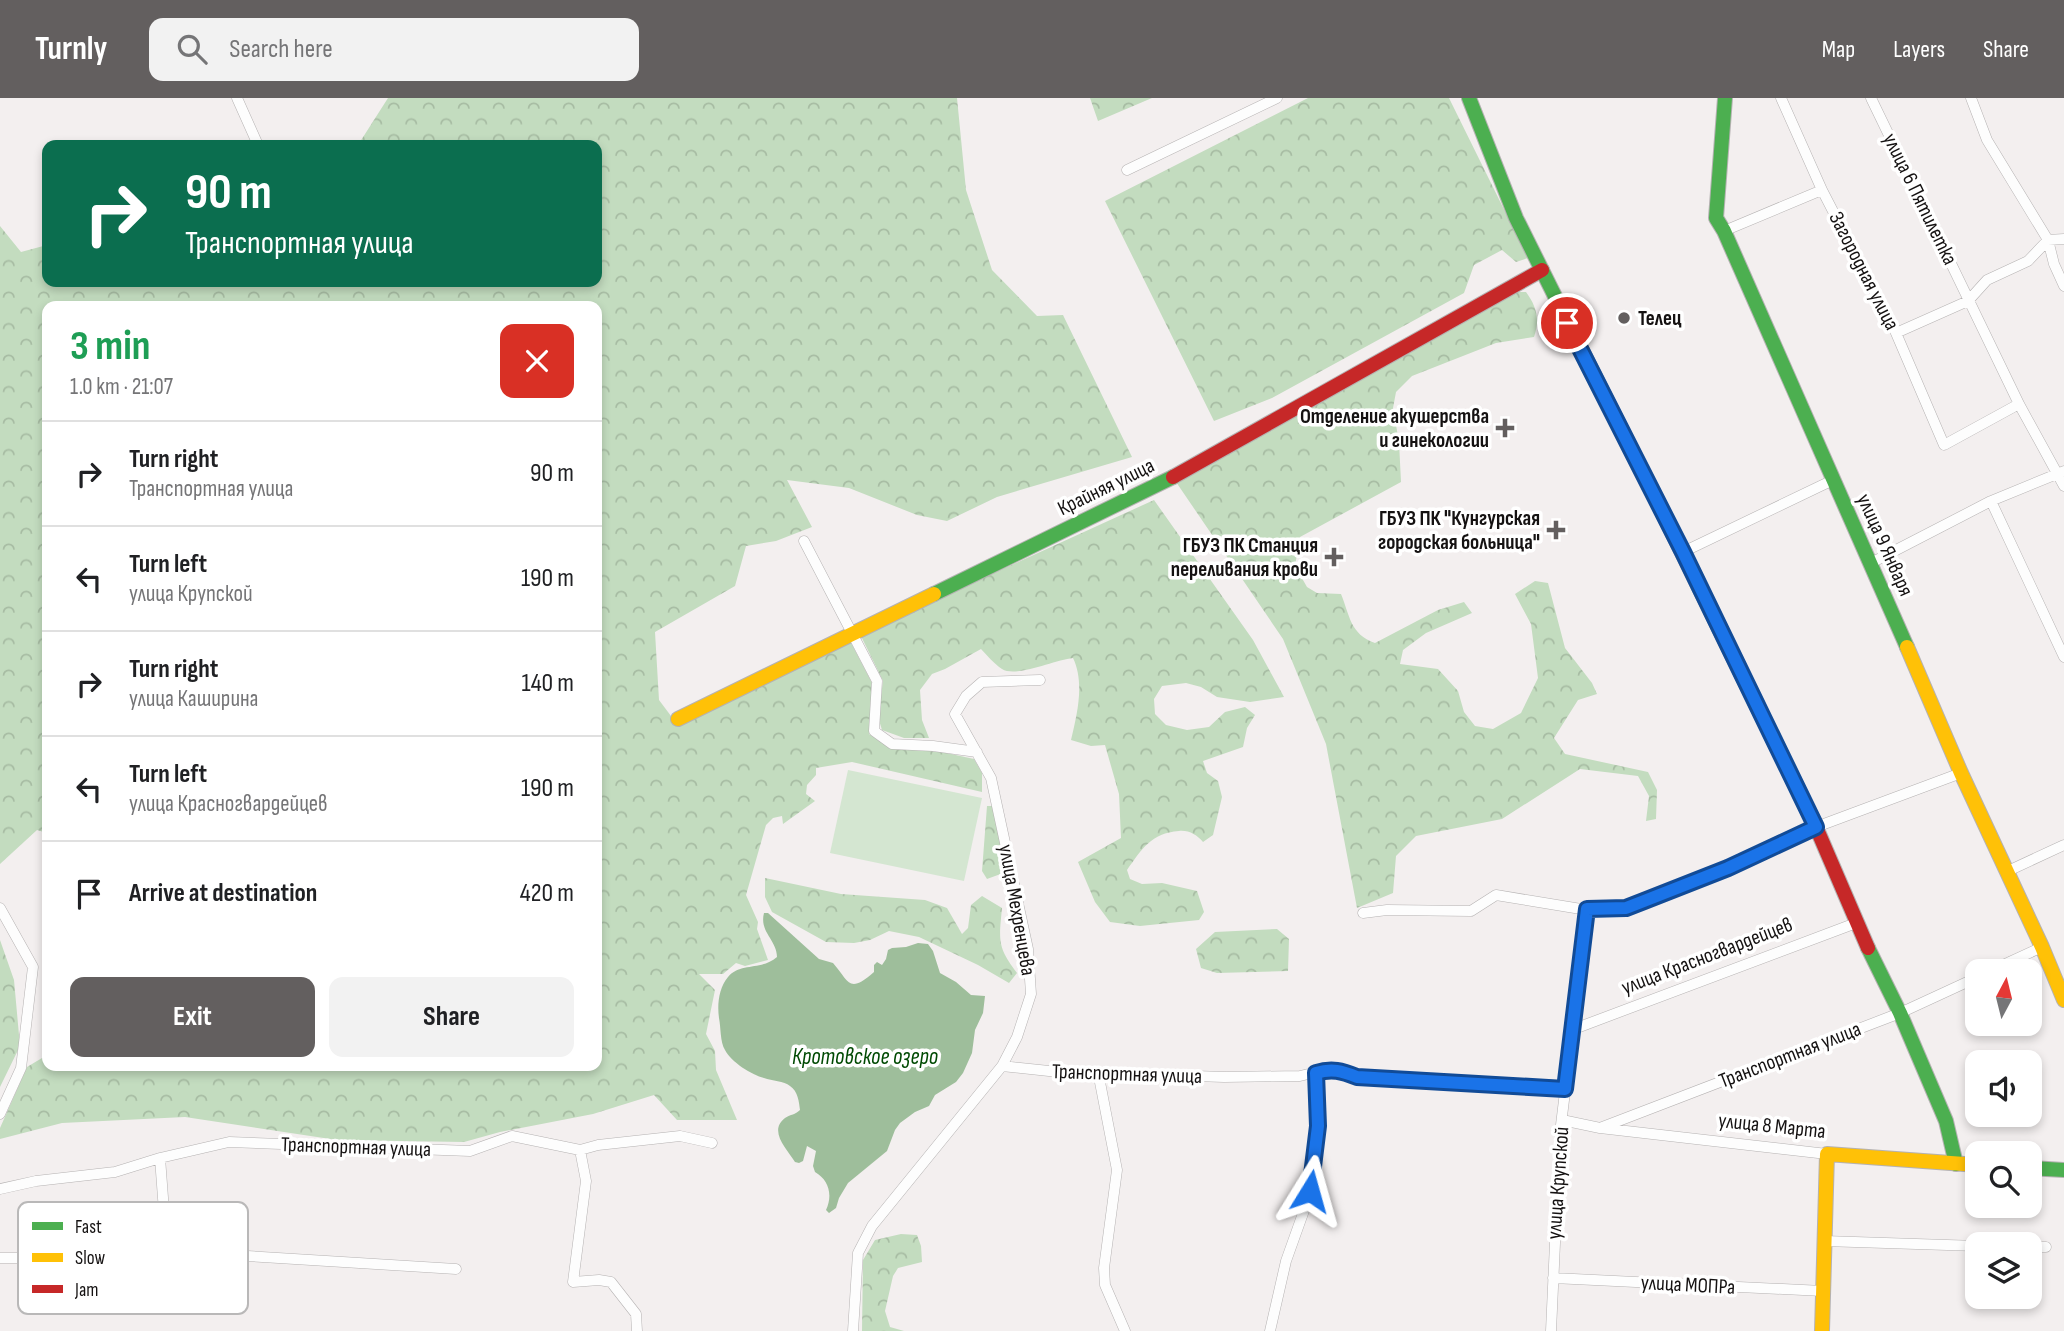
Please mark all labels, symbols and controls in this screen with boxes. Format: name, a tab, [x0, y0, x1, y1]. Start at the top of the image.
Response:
search box	[149, 18, 639, 81]
text: Turnly	[35, 29, 107, 69]
icon: search	[173, 30, 211, 68]
text: Search here	[229, 34, 333, 65]
text: Map	[1822, 35, 1855, 64]
text: Layers	[1893, 35, 1945, 64]
text: Share	[1983, 35, 2029, 64]
street label: улица 6 Пятилетка	[1877, 129, 1963, 269]
text: 90 m	[185, 164, 272, 223]
icon: right	[70, 168, 161, 259]
street label: Загородная улица	[1824, 208, 1904, 334]
text: Транспортная улица	[185, 224, 414, 263]
pin	[1537, 293, 1597, 353]
icon: arrive	[1548, 304, 1586, 342]
place label: Телец	[1638, 306, 1682, 331]
marker: Телец	[1616, 310, 1632, 326]
text: 3 min	[70, 321, 150, 372]
button: close	[500, 324, 574, 398]
text: 1.0 km · 21:07	[70, 373, 173, 401]
place label: Отделение акушерства и гинекологии	[1300, 404, 1489, 453]
marker: Отделение акушерства и гинекологии	[1495, 418, 1515, 438]
text: Turn right	[129, 444, 218, 475]
street label: Крайняя улица	[1054, 453, 1158, 521]
icon: right	[70, 455, 108, 493]
text: 90 m	[530, 458, 574, 489]
text: Транспортная улица	[129, 475, 293, 503]
street label: улица 9 Января	[1851, 490, 1919, 600]
place label: ГБУЗ ПК "Кунгурская городская больница"	[1378, 506, 1540, 555]
marker: ГБУЗ ПК "Кунгурская городская больница"	[1546, 520, 1566, 540]
place label: ГБУЗ ПК Станция переливания крови	[1171, 533, 1318, 582]
marker: ГБУЗ ПК Станция переливания крови	[1324, 547, 1344, 567]
text: Turn left	[129, 549, 207, 580]
icon: left	[70, 560, 108, 598]
text: 190 m	[521, 563, 574, 594]
text: улица Крупской	[129, 580, 253, 608]
text: Turn right	[129, 654, 218, 685]
icon: right	[70, 665, 108, 703]
text: 140 m	[522, 668, 574, 699]
text: улица Каширина	[129, 685, 258, 713]
text: Turn left	[129, 759, 207, 790]
icon: left	[70, 770, 108, 808]
text: 190 m	[521, 773, 574, 804]
text: улица Красногвардейцев	[129, 790, 328, 818]
street label: улица Мехренцева	[993, 842, 1041, 978]
icon: arrive	[70, 875, 108, 913]
text: Arrive at destination	[129, 878, 317, 909]
text: 420 m	[520, 878, 574, 909]
street label: улица Красногвардейцев	[1618, 912, 1796, 1000]
north arrow	[1965, 959, 2042, 1036]
map controls	[1965, 959, 2042, 1309]
button: Exit	[70, 977, 315, 1057]
button: Share	[329, 977, 574, 1057]
street label: Транспортная улица	[1715, 1016, 1865, 1094]
water label: Кротовское озеро	[792, 1043, 939, 1071]
button: sound	[1965, 1050, 2042, 1127]
street label: Транспортная улица	[1052, 1059, 1202, 1089]
street label: улица 8 Марта	[1717, 1108, 1827, 1144]
street label: улица Крупской	[1542, 1126, 1574, 1240]
street label: Транспортная улица	[281, 1132, 431, 1162]
button: search	[1965, 1141, 2042, 1218]
position arrow	[1273, 1154, 1347, 1228]
legend	[18, 1202, 248, 1314]
text: Fast	[75, 1216, 102, 1239]
button: layers	[1965, 1232, 2042, 1309]
text: Slow	[75, 1247, 105, 1270]
street label: улица МОПРа	[1640, 1270, 1736, 1300]
text: Jam	[74, 1279, 98, 1302]

